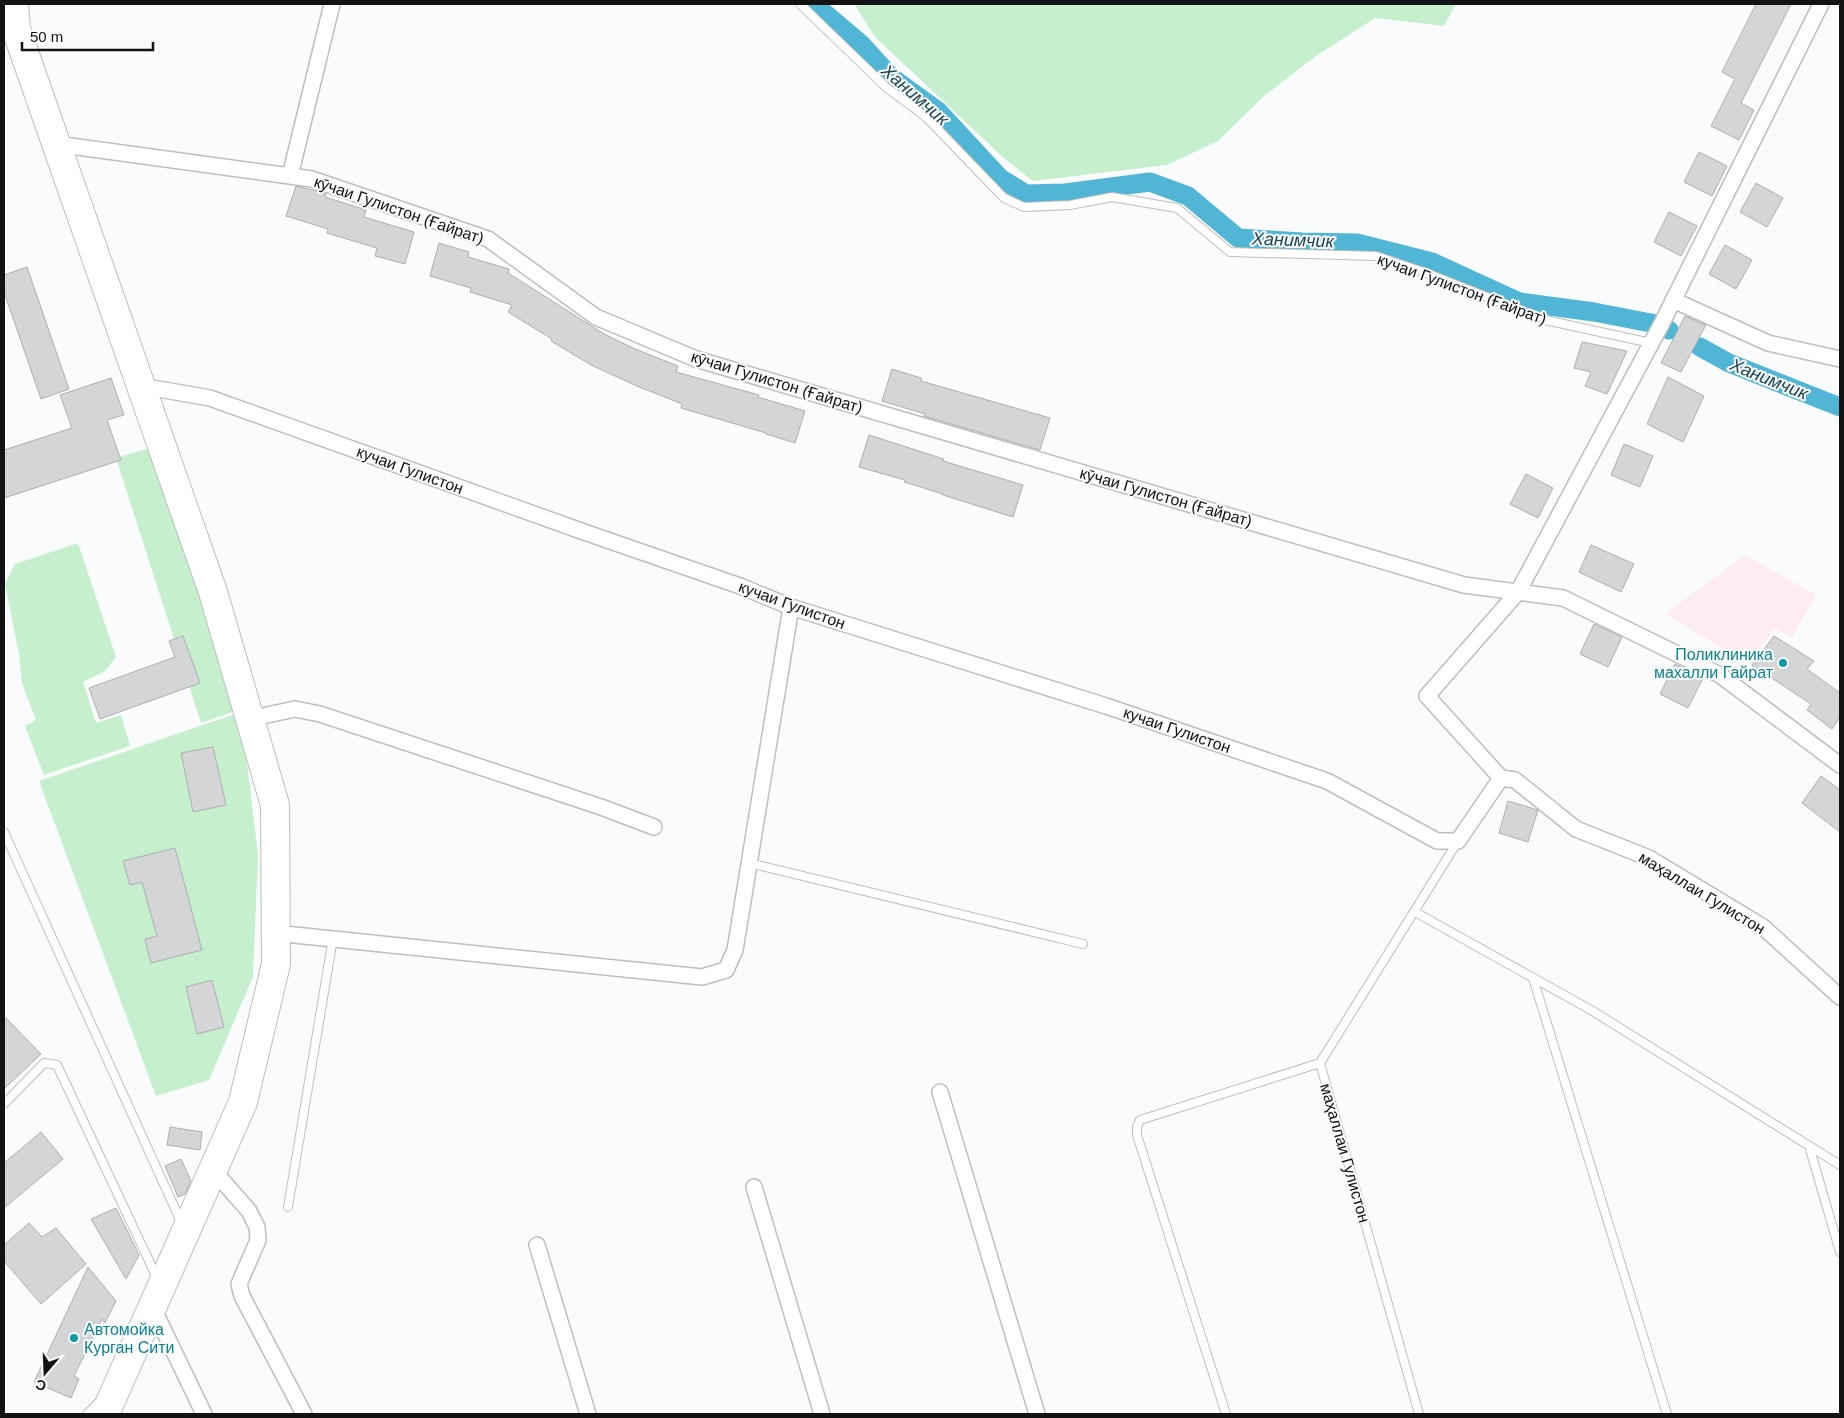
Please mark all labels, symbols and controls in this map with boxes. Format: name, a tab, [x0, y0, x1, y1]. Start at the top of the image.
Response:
scale bar	[22, 20, 154, 52]
text: 50 m	[30, 28, 63, 45]
water label: Ханимчик	[877, 60, 954, 130]
street label: кӯчаи Гулистон (Ғайрат)	[312, 173, 486, 247]
water label: Ханимчик	[1251, 229, 1336, 251]
street label: кучаи Гулистон (Ғайрат)	[1375, 250, 1549, 328]
street label: кӯчаи Гулистон (Ғайрат)	[689, 348, 865, 416]
water label: Ханимчик	[1726, 354, 1812, 404]
street label: кучаи Гулистон	[354, 443, 466, 497]
street label: кӯчаи Гулистон (Ғайрат)	[1078, 464, 1254, 530]
street label: кучаи Гулистон	[736, 578, 848, 632]
place label: Поликлиника махалли Гайрат	[1654, 646, 1774, 681]
marker: Поликлиника махалли Гайрат	[1777, 657, 1789, 669]
street label: кучаи Гулистон	[1121, 704, 1233, 756]
street label: маҳаллаи Гулистон	[1636, 849, 1768, 937]
street label: маҳаллаи Гулистон	[1317, 1081, 1373, 1225]
place label: Автомойка Курган Сити	[84, 1321, 174, 1356]
marker: Автомойка Курган Сити	[68, 1332, 80, 1344]
north arrow	[20, 1348, 70, 1398]
text: С	[33, 1376, 48, 1395]

